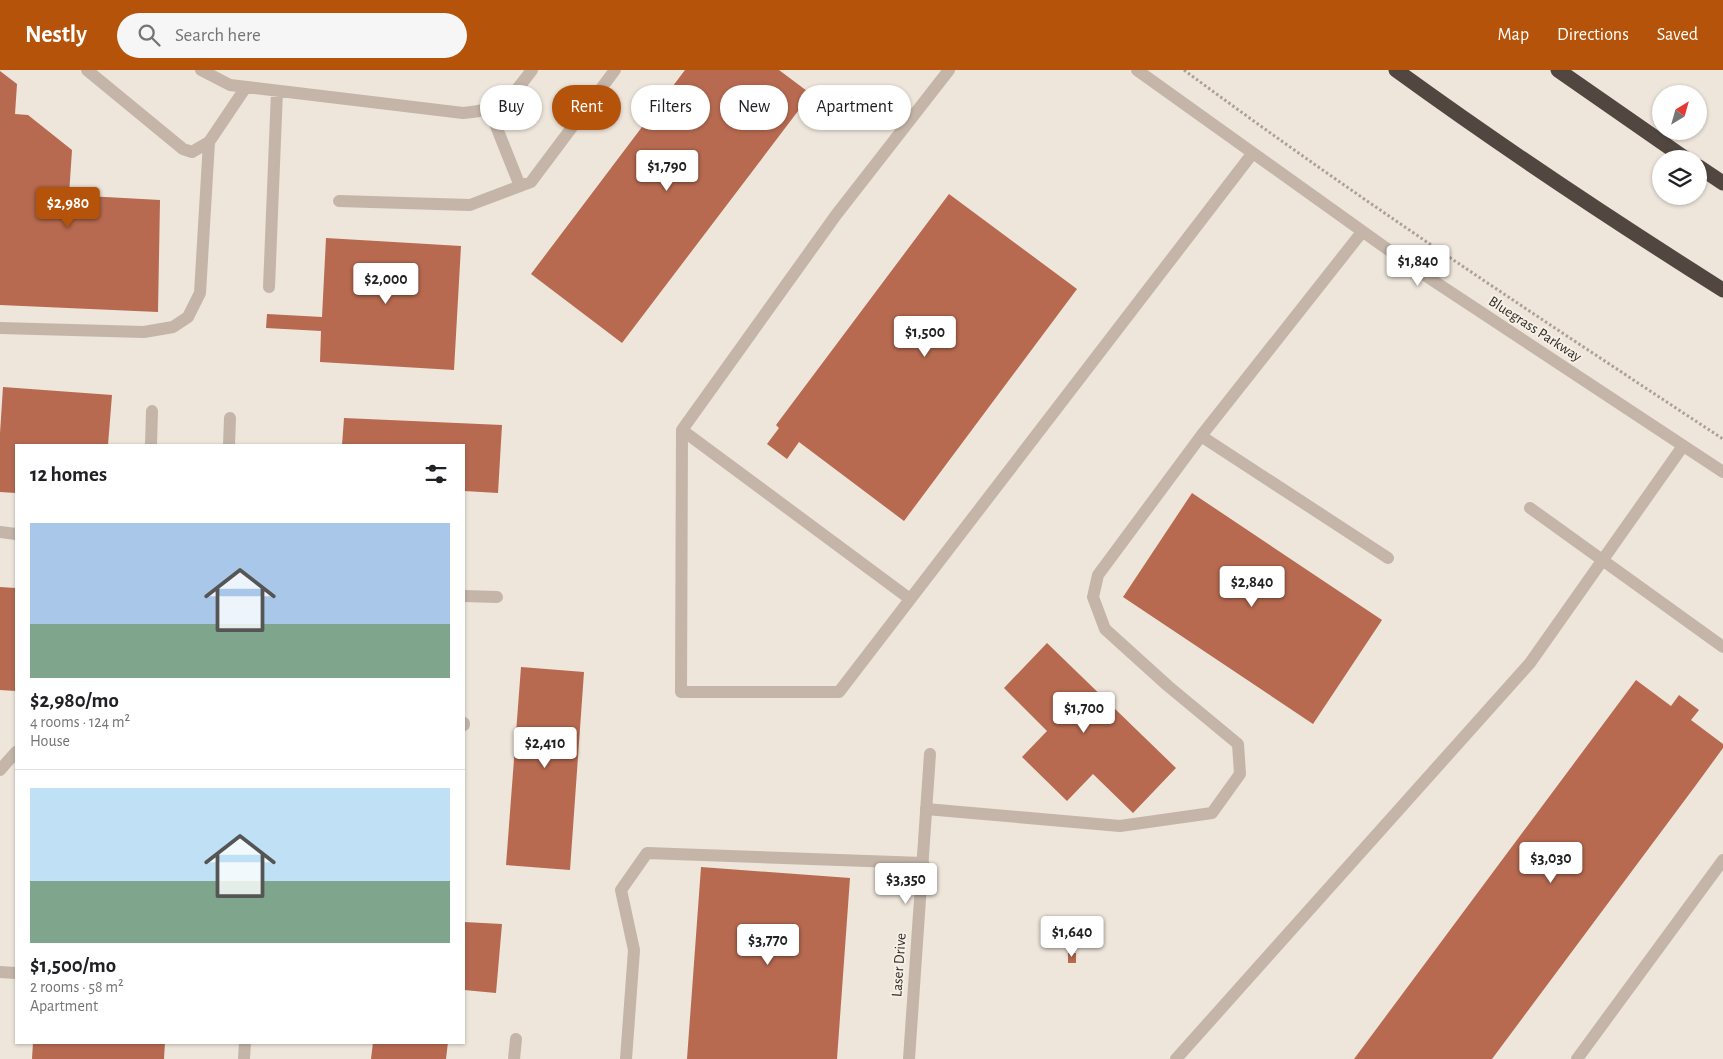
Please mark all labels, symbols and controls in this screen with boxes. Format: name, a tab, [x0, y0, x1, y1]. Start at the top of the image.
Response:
search box	[117, 13, 467, 58]
icon: search	[135, 21, 163, 49]
text: Nestly	[25, 23, 87, 47]
text: Search here	[175, 26, 261, 45]
text: Map	[1498, 26, 1529, 44]
text: Directions	[1557, 26, 1629, 44]
text: Saved	[1657, 26, 1698, 44]
chip: Buy	[480, 85, 542, 130]
chip: Rent	[552, 85, 621, 130]
chip: Filters	[631, 85, 710, 130]
chip: New	[720, 85, 788, 130]
chip: Apartment	[798, 85, 911, 130]
north arrow	[1652, 85, 1708, 140]
map controls	[1652, 85, 1707, 205]
pin: $1,790	[626, 150, 708, 192]
button: layers	[1652, 150, 1707, 205]
text: $1,790	[647, 158, 687, 174]
pin: $2,980	[27, 186, 109, 229]
text: $2,980	[47, 195, 89, 211]
pin: $1,840	[1377, 244, 1459, 287]
text: $1,840	[1398, 253, 1438, 269]
pin: $2,000	[345, 262, 427, 305]
text: $2,000	[364, 271, 408, 287]
street label: Bluegrass Parkway	[1486, 293, 1585, 365]
pin: $1,500	[884, 316, 966, 358]
text: $1,500	[905, 324, 945, 340]
icon: filters	[422, 460, 450, 488]
text: 12 homes	[30, 464, 107, 485]
icon: home	[195, 555, 285, 645]
pin: $2,840	[1211, 566, 1293, 608]
text: $2,840	[1231, 574, 1273, 590]
text: $2,980/mo	[30, 690, 119, 711]
pin: $1,700	[1043, 692, 1125, 734]
text: $1,700	[1064, 700, 1104, 716]
text: 4 rooms · 124 m²	[30, 714, 130, 730]
pin: $2,410	[504, 726, 586, 769]
text: House	[30, 733, 70, 749]
text: $2,410	[525, 735, 565, 751]
icon: home	[195, 821, 285, 911]
pin: $3,030	[1510, 842, 1592, 884]
text: $3,030	[1530, 850, 1572, 866]
pin: $3,350	[865, 862, 947, 905]
text: $3,350	[886, 871, 926, 887]
pin: $1,640	[1031, 916, 1113, 958]
pin: $3,770	[727, 924, 809, 966]
text: $1,640	[1052, 924, 1092, 940]
text: $3,770	[748, 932, 788, 948]
street label: Laser Drive	[889, 932, 909, 998]
text: $1,500/mo	[30, 955, 116, 976]
text: 2 rooms · 58 m²	[30, 979, 124, 995]
text: Apartment	[30, 998, 98, 1014]

